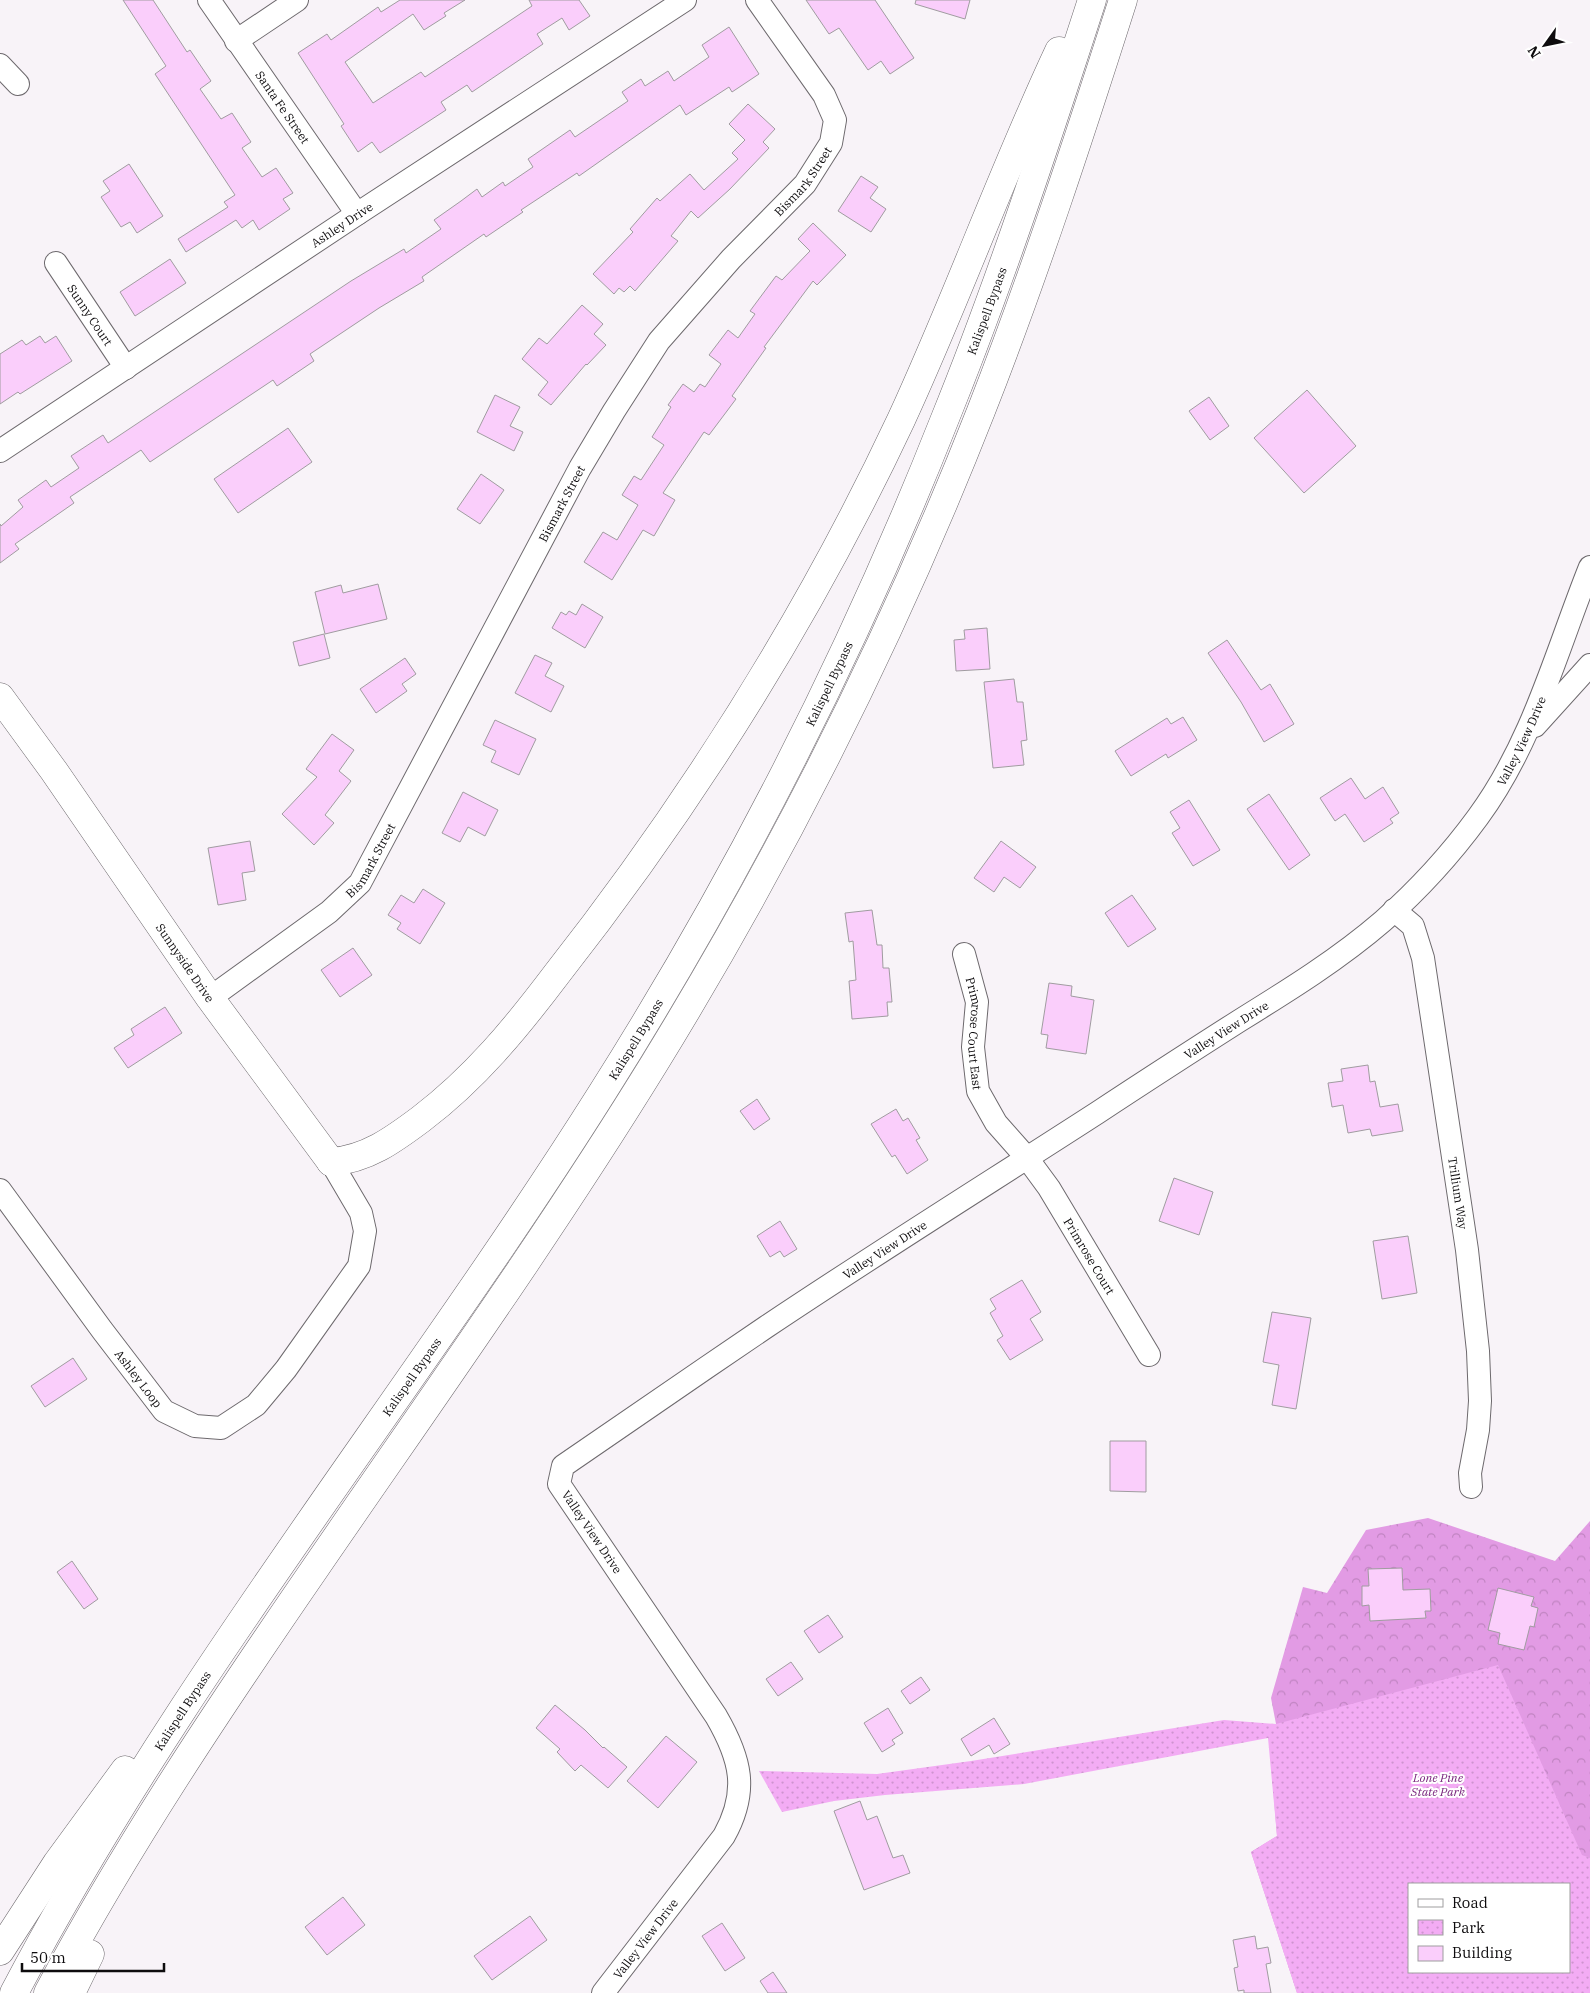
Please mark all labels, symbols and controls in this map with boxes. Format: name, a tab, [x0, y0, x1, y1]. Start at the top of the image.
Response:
north arrow	[1520, 20, 1570, 70]
text: N	[1524, 43, 1545, 62]
street label: Santa Fe Street	[253, 68, 313, 146]
street label: Bismark Street	[771, 143, 834, 219]
street label: Ashley Drive	[308, 198, 375, 250]
street label: Kalispell Bypass	[963, 265, 1009, 357]
street label: Sunny Court	[65, 281, 116, 348]
street label: Bismark Street	[535, 462, 588, 544]
street label: Kalispell Bypass	[802, 639, 856, 728]
street label: Valley View Drive	[1493, 694, 1548, 788]
street label: Bismark Street	[342, 820, 398, 900]
street label: Sunnyside Drive	[153, 920, 218, 1005]
street label: Primrose Court East	[963, 975, 985, 1091]
street label: Kalispell Bypass	[605, 996, 666, 1082]
street label: Valley View Drive	[1181, 997, 1271, 1062]
street label: Trillium Way	[1446, 1156, 1471, 1231]
street label: Primrose Court	[1061, 1215, 1118, 1297]
street label: Valley View Drive	[840, 1217, 929, 1282]
street label: Kalispell Bypass	[379, 1334, 444, 1419]
street label: Ashley Loop	[112, 1346, 166, 1410]
street label: Valley View Drive	[559, 1488, 625, 1576]
street label: Kalispell Bypass	[151, 1668, 214, 1753]
park label: Lone Pine State Park	[1410, 1770, 1466, 1799]
legend	[1408, 1883, 1570, 1973]
text: Road	[1452, 1893, 1488, 1912]
street label: Valley View Drive	[610, 1895, 681, 1981]
text: Park	[1452, 1918, 1485, 1937]
scale bar	[22, 1940, 165, 1972]
text: Building	[1452, 1943, 1512, 1962]
text: 50 m	[30, 1948, 66, 1967]

